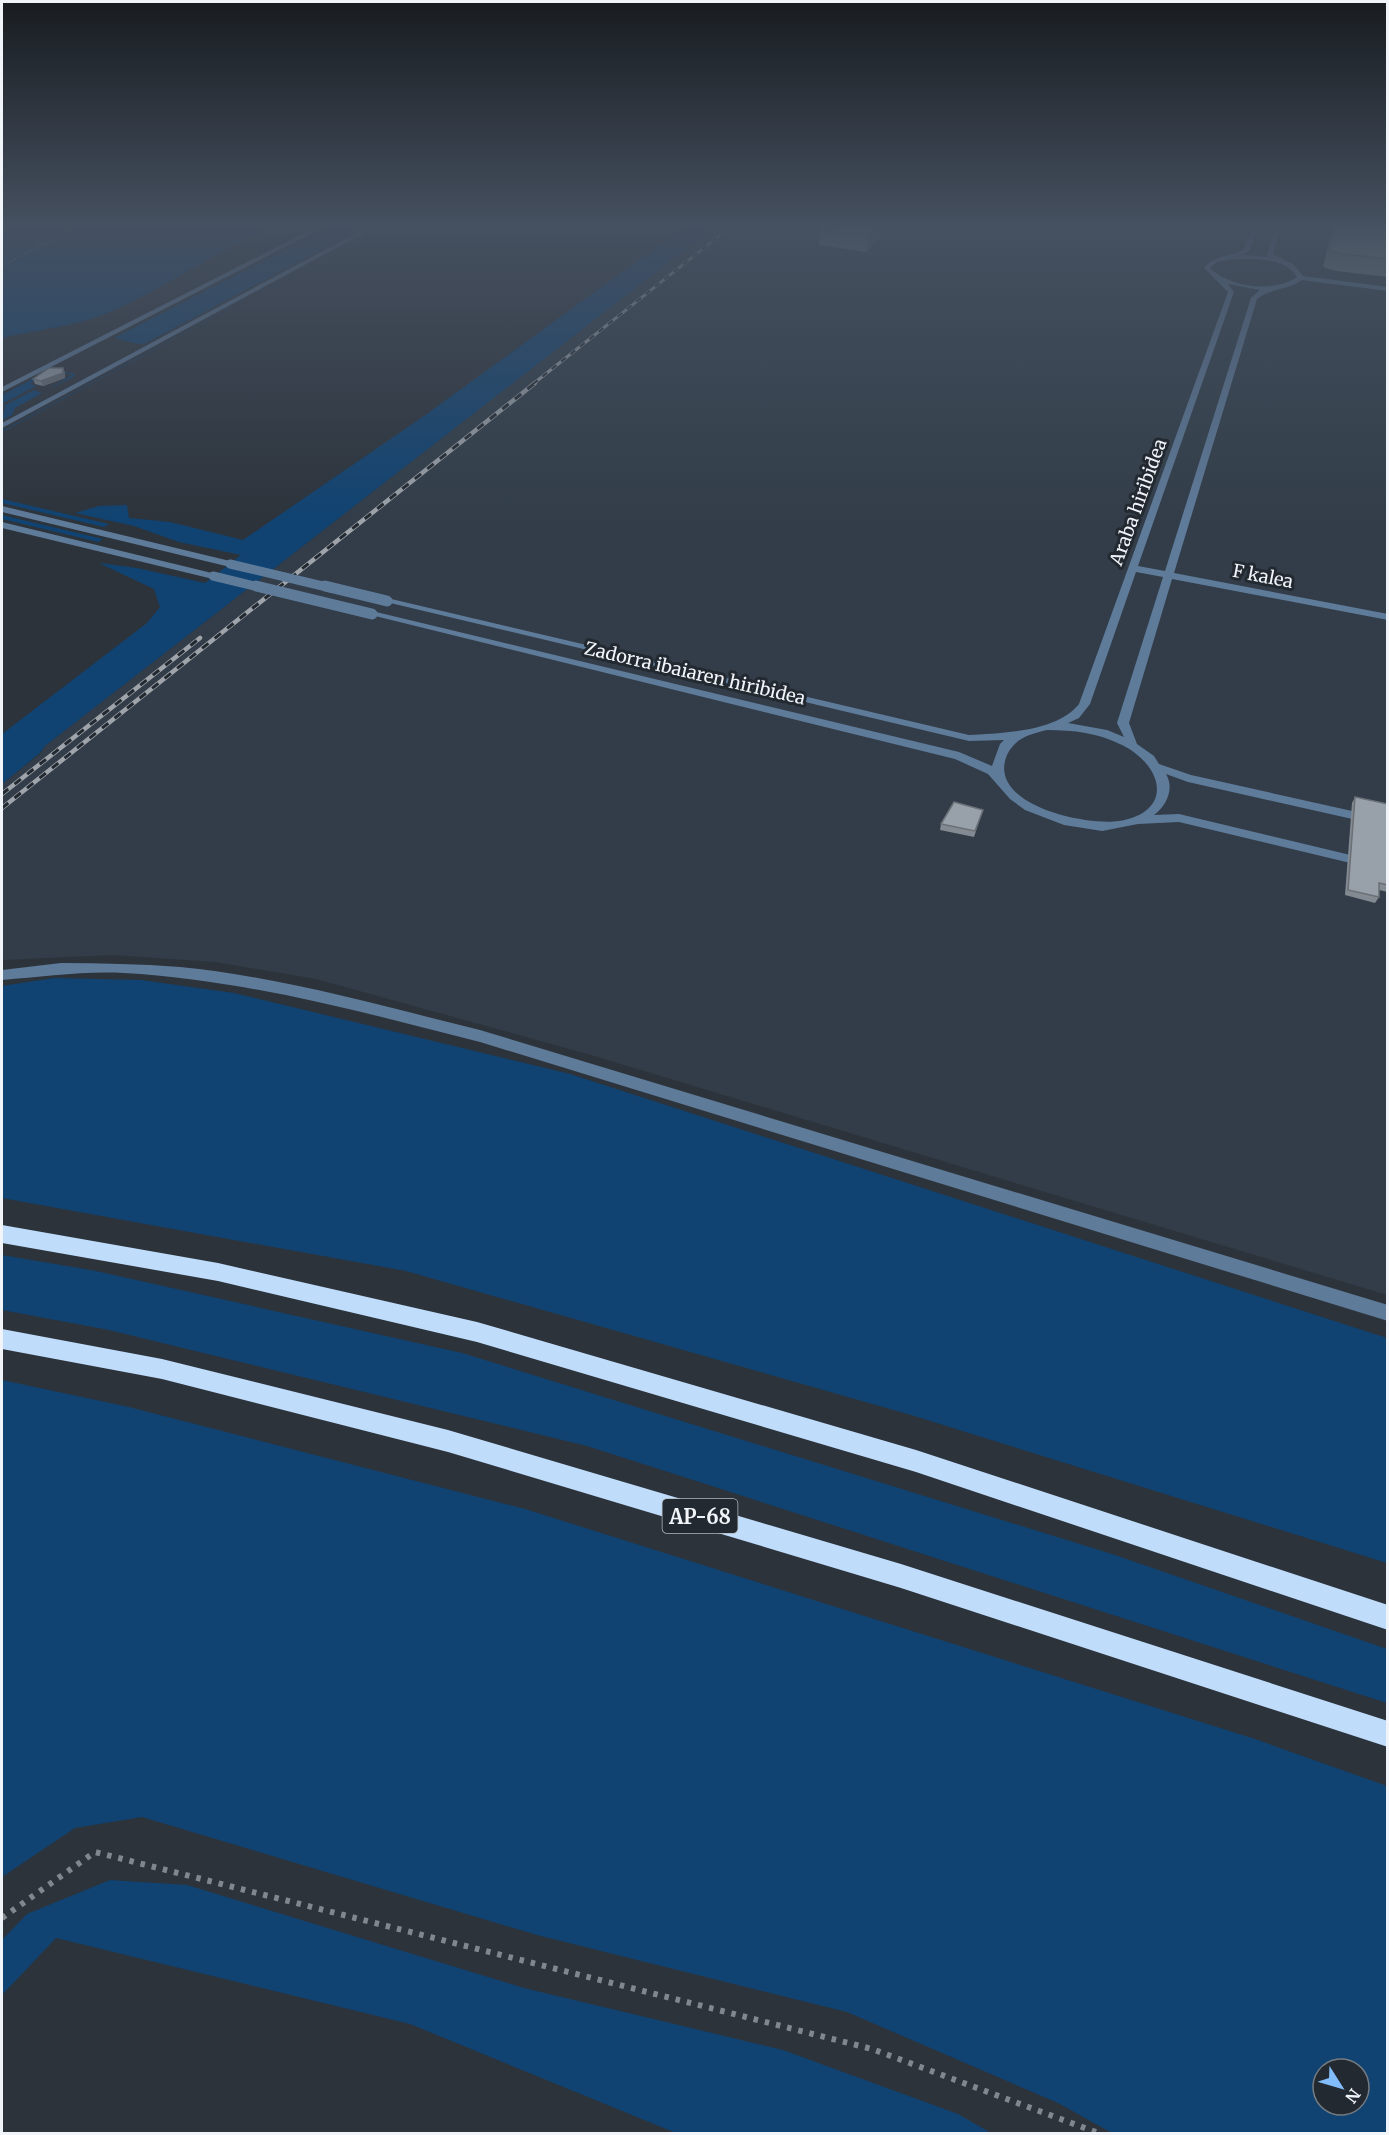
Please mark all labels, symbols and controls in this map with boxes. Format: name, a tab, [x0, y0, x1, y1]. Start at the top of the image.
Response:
street label: Araba hiribidea	[1104, 435, 1172, 569]
street label: F kalea	[1231, 559, 1296, 593]
street label: Zadorra ibaiaren hiribidea	[582, 636, 808, 710]
road number: AP-68	[662, 1499, 738, 1533]
north arrow	[1311, 2057, 1371, 2117]
text: N	[1341, 2085, 1365, 2107]

